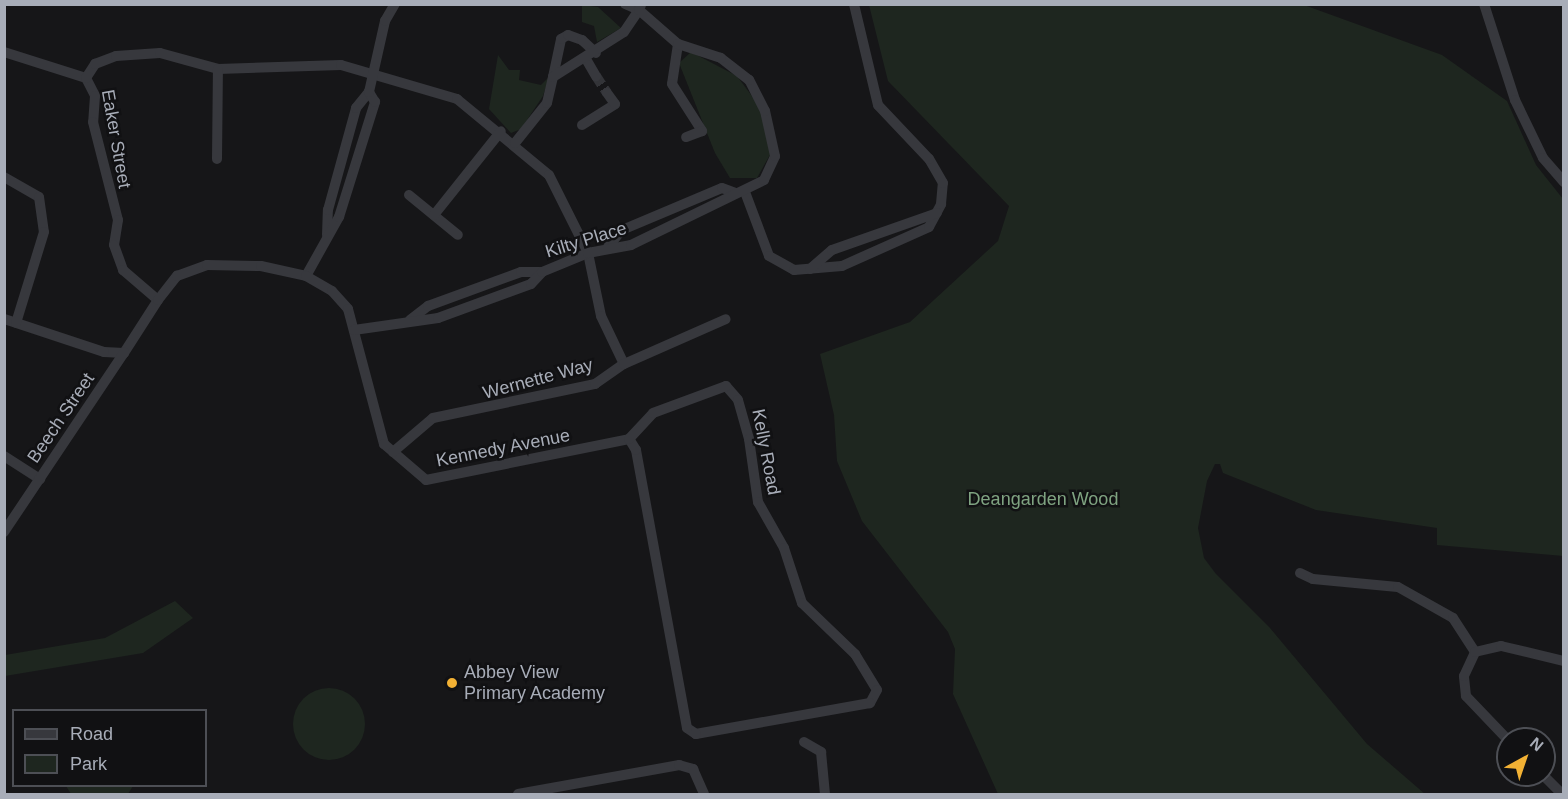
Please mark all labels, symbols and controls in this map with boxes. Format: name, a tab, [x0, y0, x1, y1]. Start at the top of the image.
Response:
street label: Eaker Street	[97, 88, 135, 190]
street label: Kilty Place	[543, 217, 629, 263]
street label: Wernette Way	[481, 354, 595, 404]
street label: Beech Street	[23, 369, 99, 467]
street label: Kelly Road	[747, 407, 785, 497]
street label: Kennedy Avenue	[434, 424, 572, 472]
park label: Deangarden Wood	[968, 488, 1118, 510]
place label: Abbey View Primary Academy	[464, 662, 606, 704]
marker: Abbey View Primary Academy	[445, 676, 459, 690]
legend	[12, 709, 207, 787]
text: Road	[70, 724, 113, 744]
north arrow	[1496, 727, 1556, 787]
text: N	[1527, 734, 1546, 755]
text: Park	[70, 754, 107, 774]

